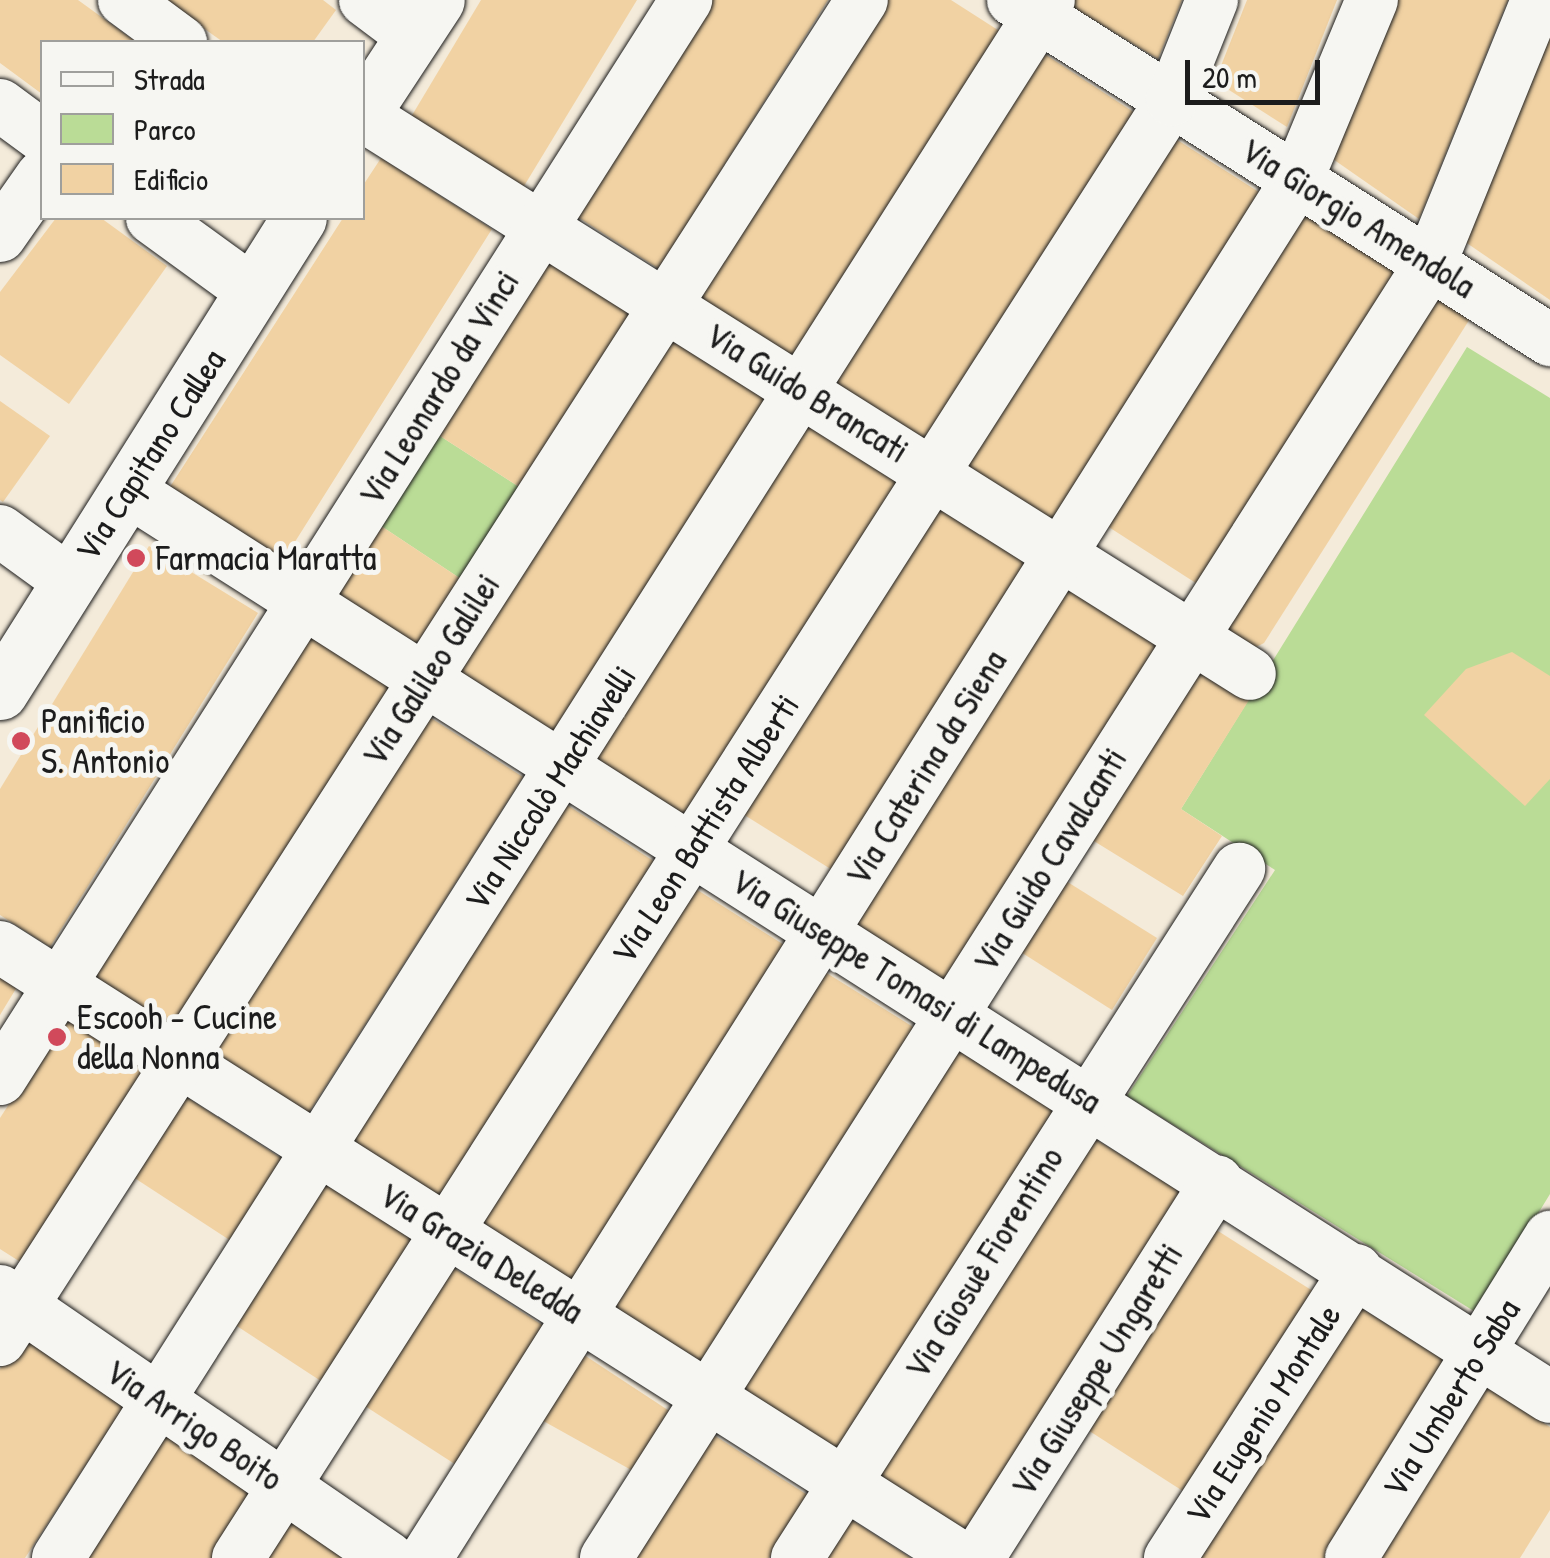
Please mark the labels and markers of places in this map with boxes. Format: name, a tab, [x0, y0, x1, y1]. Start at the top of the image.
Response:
place label: Farmacia Maratta	[156, 537, 377, 579]
marker: Farmacia Maratta	[125, 547, 147, 569]
place label: Panificio S. Antonio	[41, 700, 169, 782]
marker: Panificio S. Antonio	[10, 730, 32, 752]
place label: Escooh - Cucine della Nonna	[77, 996, 277, 1078]
marker: Escooh - Cucine della Nonna	[46, 1026, 68, 1048]

